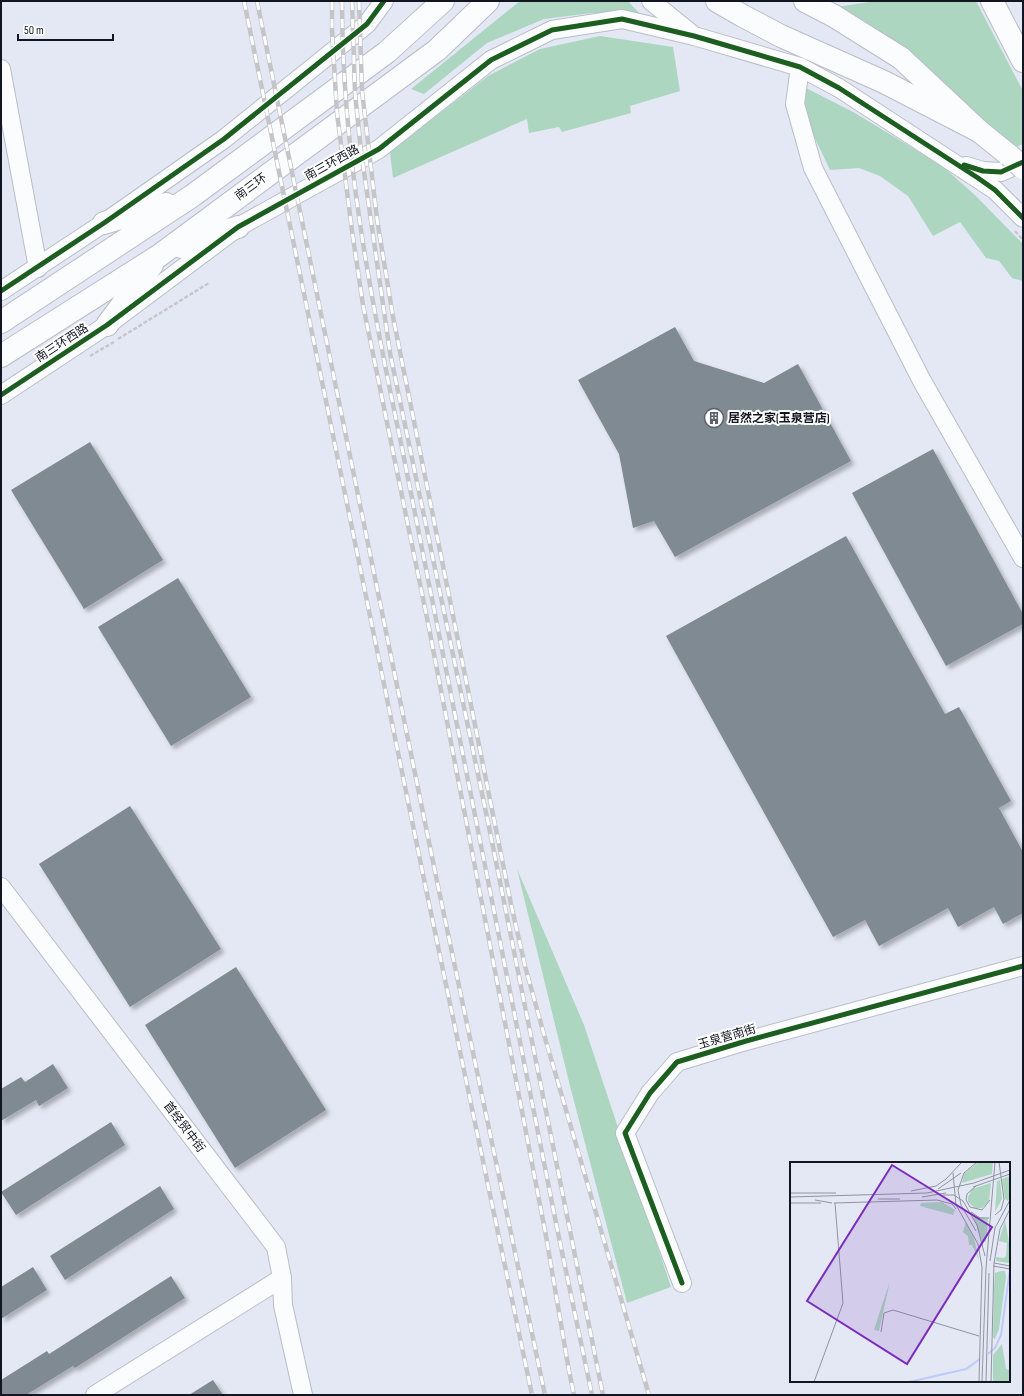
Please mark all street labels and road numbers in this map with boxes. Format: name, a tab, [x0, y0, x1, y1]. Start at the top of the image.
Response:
street label: 南三环西路	[302, 142, 362, 184]
street label: 南三环	[232, 170, 270, 204]
street label: 南三环西路	[33, 320, 91, 366]
street label: 玉泉营南街	[696, 1022, 758, 1052]
street label: 首经贸中街	[160, 1099, 208, 1155]

